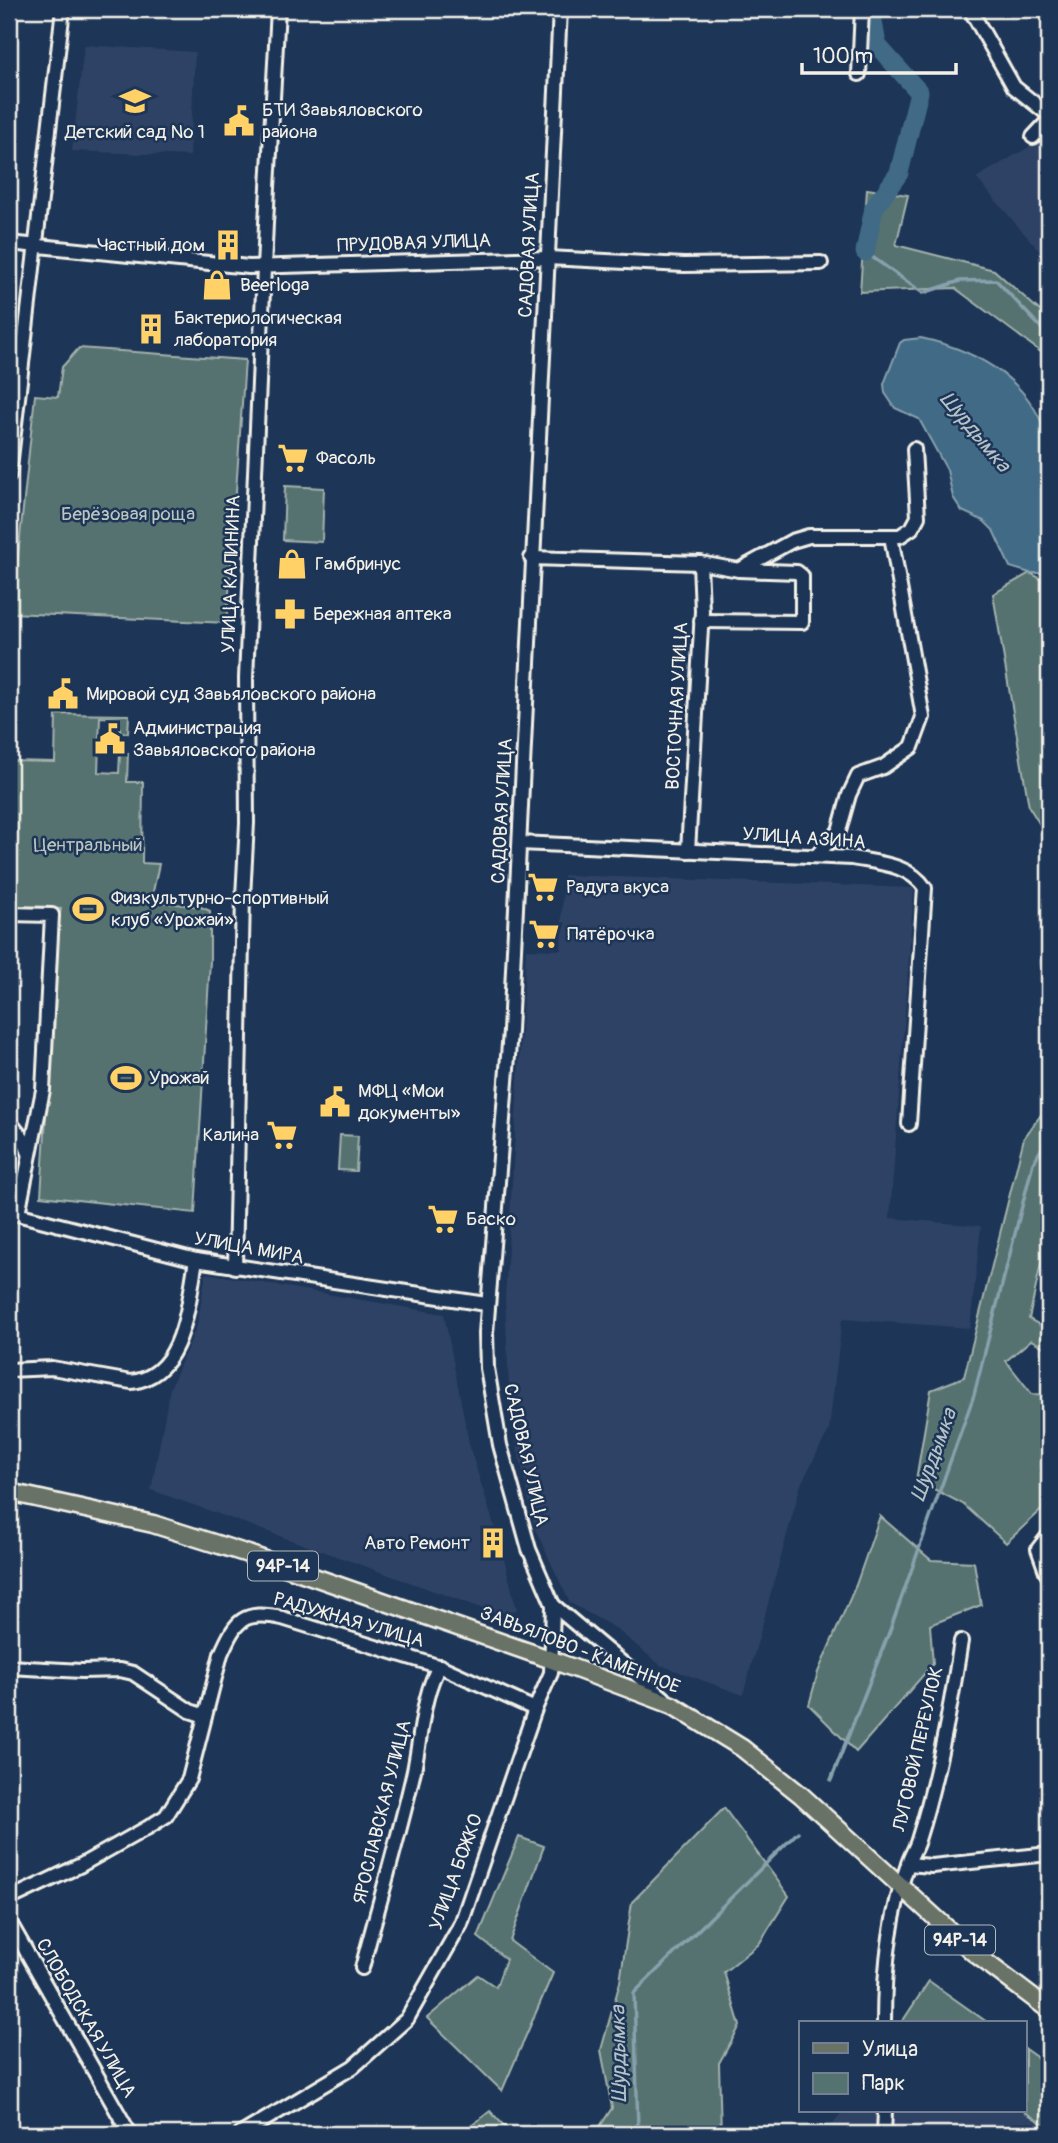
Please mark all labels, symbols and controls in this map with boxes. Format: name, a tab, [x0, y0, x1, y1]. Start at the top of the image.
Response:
scale bar	[802, 32, 956, 76]
text: 100 m	[813, 43, 873, 70]
school or university icon: Детский сад № 1	[118, 84, 152, 118]
place label: БТИ Завьяловского района	[262, 98, 423, 144]
public building icon: БТИ Завьяловского района	[222, 104, 256, 138]
place label: Детский сад № 1	[64, 120, 205, 144]
street label: САДОВАЯ УЛИЦА	[513, 172, 545, 318]
building icon: Частный дом	[211, 228, 245, 262]
street label: ПРУДОВАЯ УЛИЦА	[337, 228, 491, 258]
place label: Частный дом	[97, 233, 205, 257]
shop icon: Beerloga	[200, 268, 234, 302]
place label: Beerloga	[240, 273, 310, 297]
place label: Бактериологическая лаборатория	[174, 306, 342, 352]
building icon: Бактериологическая лаборатория	[134, 312, 168, 346]
water label: Шурдымка	[934, 386, 1017, 479]
supermarket icon: Фасоль	[276, 441, 310, 475]
place label: Фасоль	[316, 446, 376, 470]
street label: УЛИЦА КАЛИНИНА	[216, 495, 246, 653]
park label: Берёзовая роща	[61, 502, 195, 526]
shop icon: Гамбринус	[275, 547, 309, 581]
place label: Гамбринус	[315, 552, 401, 576]
pharmacy icon: Бережная аптека	[273, 597, 307, 631]
place label: Бережная аптека	[313, 602, 452, 626]
street label: ВОСТОЧНАЯ УЛИЦА	[661, 621, 693, 791]
public building icon: Мировой суд Завьяловского района	[46, 677, 80, 711]
place label: Мировой суд Завьяловского района	[86, 682, 376, 706]
place label: Администрация Завьяловского района	[133, 716, 316, 762]
public building icon: Администрация Завьяловского района	[93, 722, 127, 756]
street label: САДОВАЯ УЛИЦА	[486, 738, 518, 884]
street label: УЛИЦА АЗИНА	[741, 822, 867, 854]
park label: Центральный	[33, 833, 143, 857]
supermarket icon: Радуга вкуса	[526, 870, 560, 904]
place label: Радуга вкуса	[566, 875, 669, 899]
place label: Физкультурно-спортивный клуб «Урожай»	[111, 886, 329, 932]
sports icon: Физкультурно-спортивный клуб «Урожай»	[71, 892, 105, 926]
supermarket icon: Пятёрочка	[527, 917, 561, 951]
place label: Пятёрочка	[567, 922, 655, 946]
sports icon: Урожай	[109, 1061, 143, 1095]
place label: Урожай	[149, 1066, 210, 1090]
place label: МФЦ «Мои документы»	[358, 1079, 461, 1125]
public building icon: МФЦ «Мои документы»	[318, 1085, 352, 1119]
supermarket icon: Калина	[265, 1118, 299, 1152]
place label: Калина	[202, 1123, 259, 1147]
supermarket icon: Баско	[426, 1202, 460, 1236]
place label: Баско	[466, 1207, 516, 1231]
street label: УЛИЦА МИРА	[192, 1227, 306, 1269]
street label: САДОВАЯ УЛИЦА	[498, 1381, 554, 1529]
water label: Шурдымка	[905, 1404, 964, 1505]
building icon: Авто Ремонт	[476, 1526, 510, 1560]
place label: Авто Ремонт	[364, 1531, 470, 1555]
road number: 94Р-14	[248, 1552, 318, 1581]
street label: РАДУЖНАЯ УЛИЦА	[271, 1587, 427, 1653]
street label: ЗАВЬЯЛОВО - КАМЕННОЕ	[477, 1601, 684, 1699]
street label: ЛУГОВОЙ ПЕРЕУЛОК	[887, 1664, 949, 1835]
street label: ЯРОСЛАВСКАЯ УЛИЦА	[348, 1717, 416, 1907]
street label: УЛИЦА БОЖКО	[424, 1811, 488, 1933]
road number: 94Р-14	[925, 1926, 995, 1954]
street label: СЛОБОДСКАЯ УЛИЦА	[31, 1934, 141, 2102]
water label: Шурдымка	[605, 2004, 633, 2103]
legend	[799, 2021, 1026, 2112]
text: Улица	[862, 2036, 918, 2063]
text: Парк	[862, 2070, 905, 2097]

